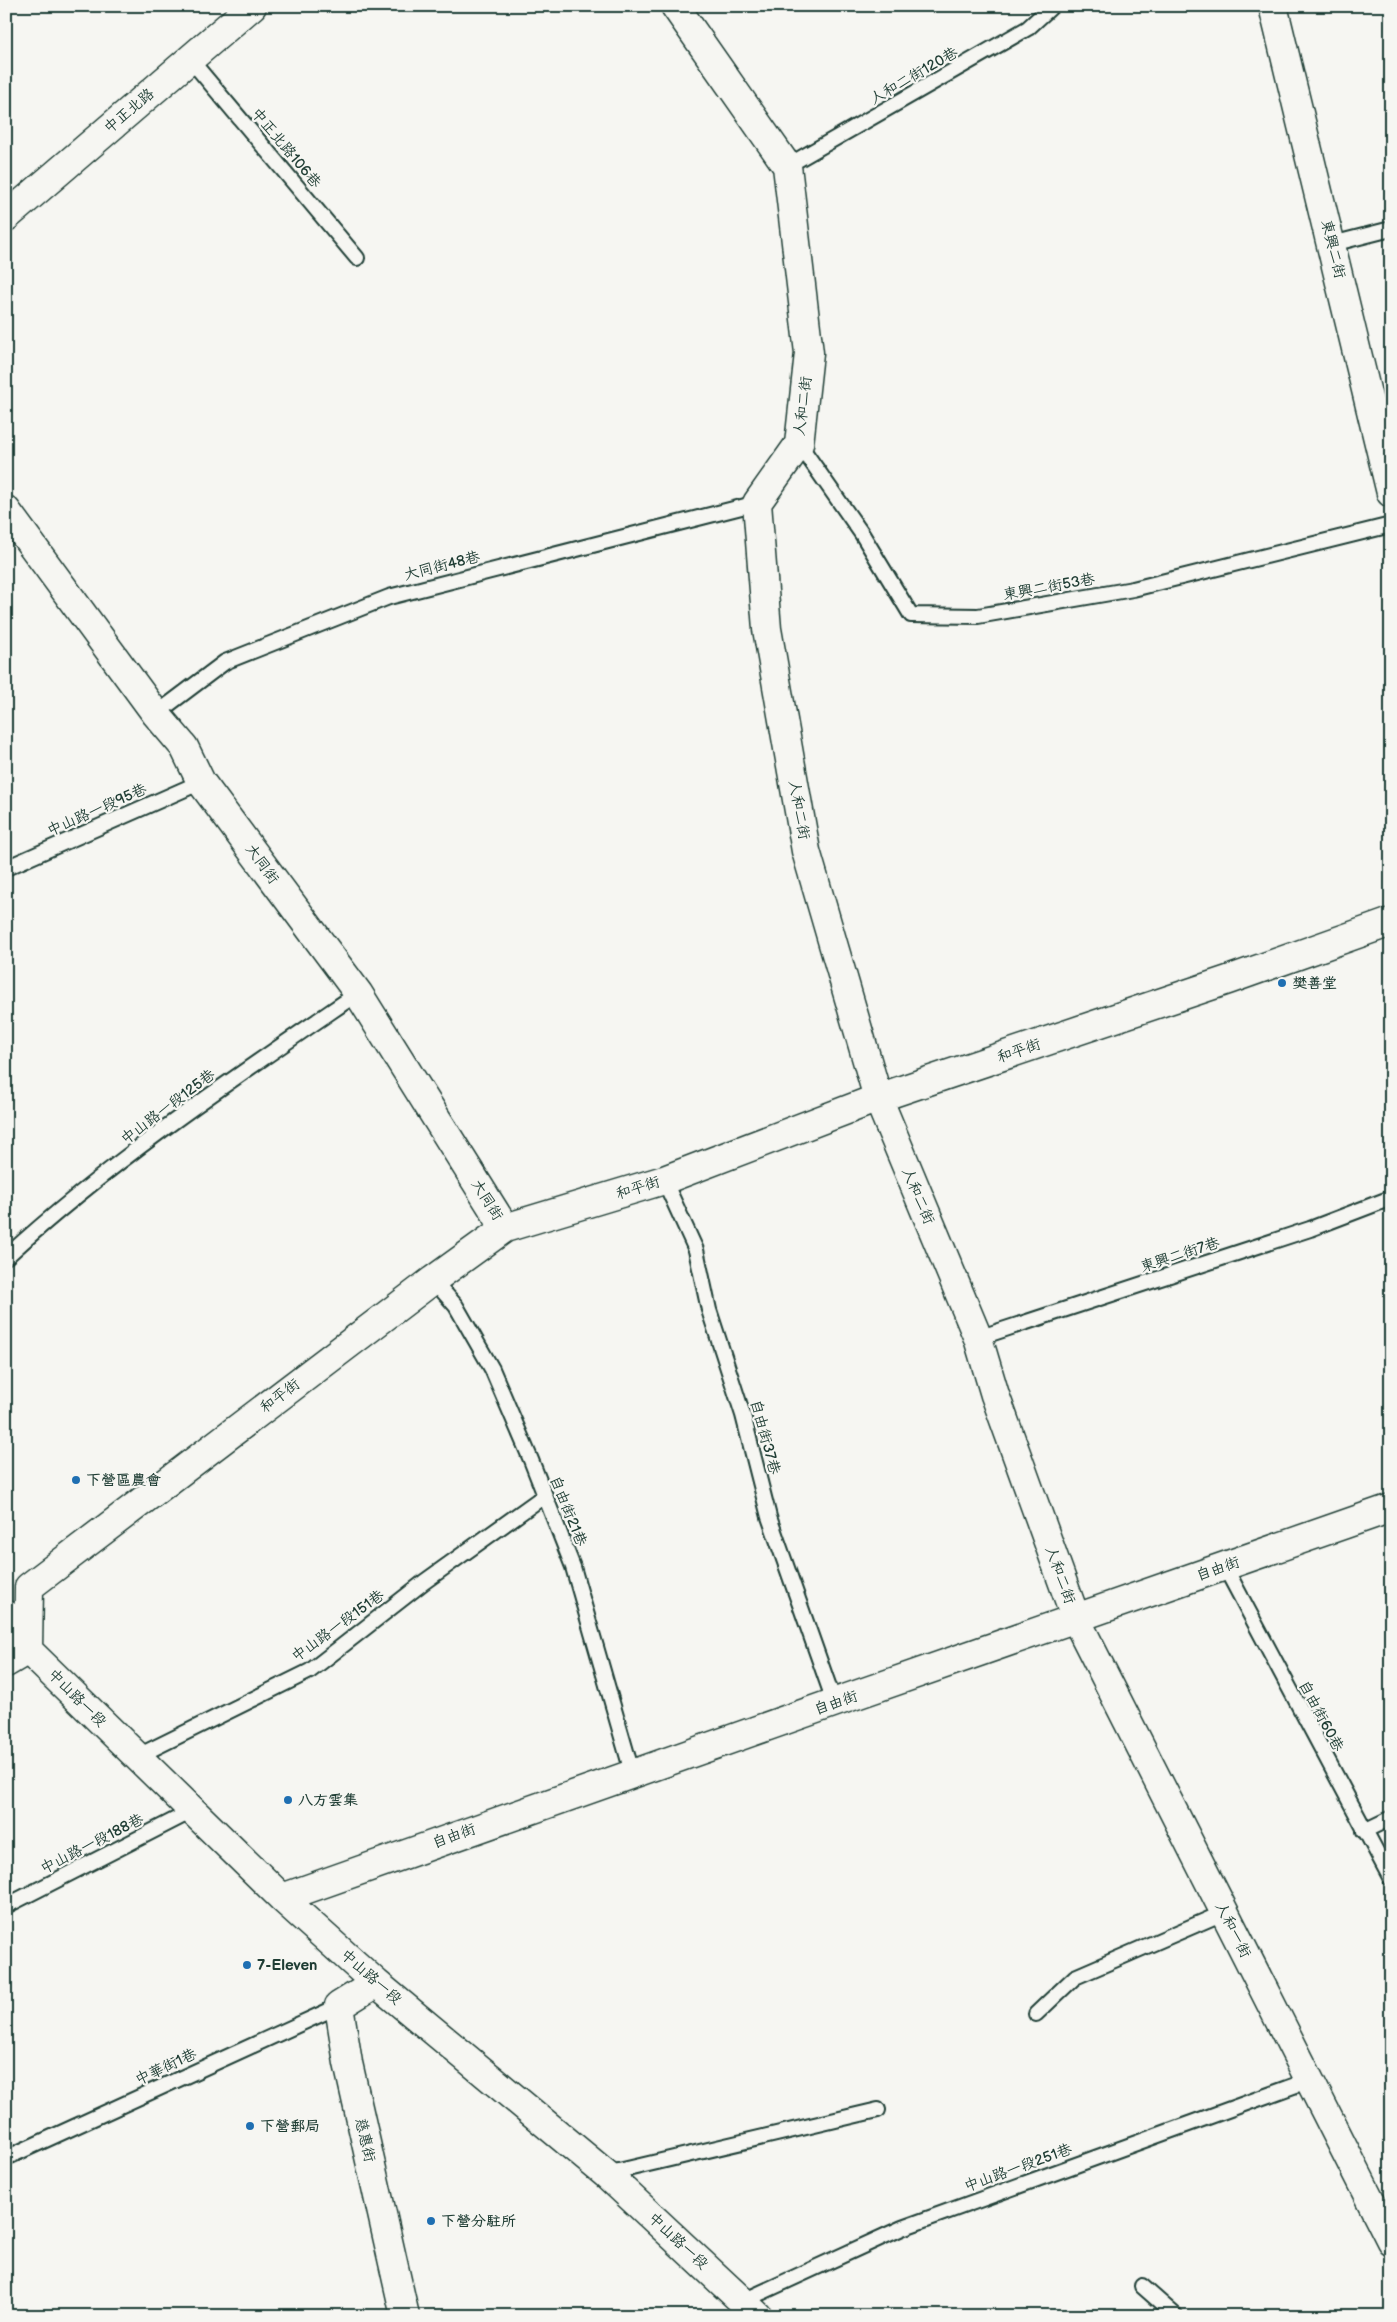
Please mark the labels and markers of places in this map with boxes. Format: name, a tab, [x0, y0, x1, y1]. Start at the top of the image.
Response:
place label: 樊善堂	[1292, 974, 1337, 993]
marker: 樊善堂	[1276, 977, 1288, 989]
place label: 下營區農會	[86, 1471, 161, 1490]
marker: 下營區農會	[70, 1474, 82, 1486]
place label: 八方雲集	[298, 1791, 358, 1810]
marker: 八方雲集	[282, 1794, 294, 1806]
place label: 7-Eleven	[257, 1956, 317, 1975]
marker: 7-Eleven	[241, 1959, 253, 1971]
place label: 下營郵局	[260, 2117, 320, 2136]
marker: 下營郵局	[244, 2120, 256, 2132]
place label: 下營分駐所	[441, 2212, 516, 2231]
marker: 下營分駐所	[425, 2215, 437, 2227]

